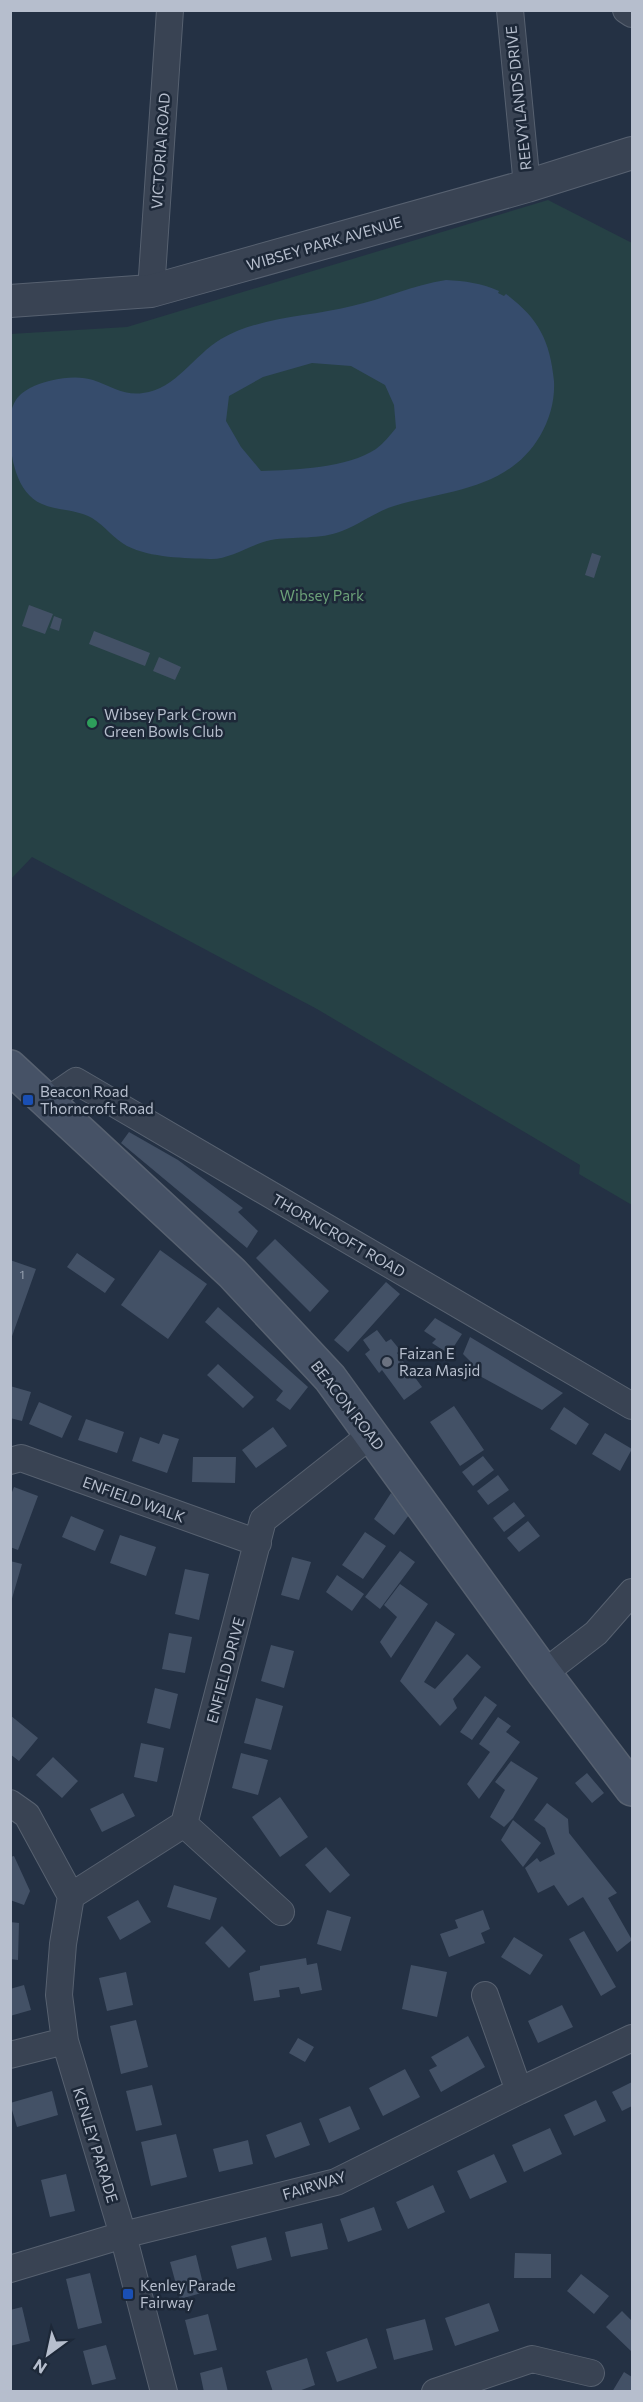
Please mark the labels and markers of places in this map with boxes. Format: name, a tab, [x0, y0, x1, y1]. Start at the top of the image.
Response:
place label: Wibsey Park Crown Green Bowls Club	[104, 705, 237, 740]
marker: Wibsey Park Crown Green Bowls Club	[85, 716, 99, 730]
place label: Beacon Road Thorncroft Road	[40, 1082, 154, 1117]
marker: Beacon Road Thorncroft Road	[21, 1093, 35, 1107]
place label: Faizan E Raza Masjid	[399, 1344, 480, 1379]
marker: Faizan E Raza Masjid	[380, 1355, 394, 1369]
place label: Kenley Parade Fairway	[140, 2276, 236, 2311]
marker: Kenley Parade Fairway	[121, 2287, 135, 2301]

